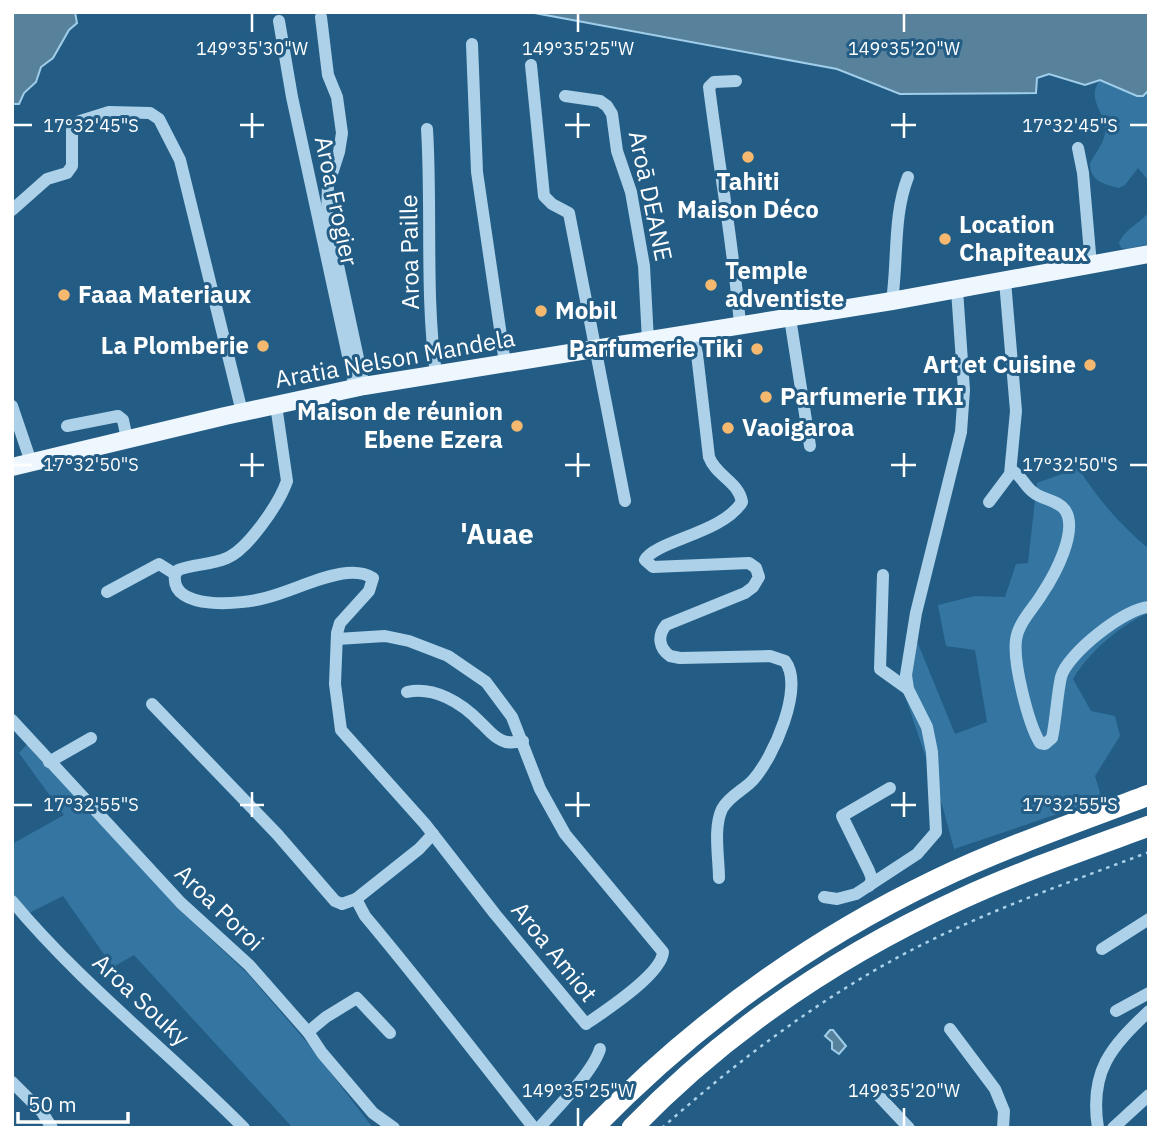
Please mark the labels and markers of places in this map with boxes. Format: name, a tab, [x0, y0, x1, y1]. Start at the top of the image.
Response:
marker: Tahiti Maison Déco	[740, 149, 756, 165]
place label: Tahiti Maison Déco	[677, 165, 819, 225]
place label: Location Chapiteaux	[959, 208, 1089, 268]
marker: Location Chapiteaux	[937, 231, 953, 247]
place label: Temple adventiste	[725, 254, 844, 314]
marker: Temple adventiste	[703, 277, 719, 293]
place label: Faaa Materiaux	[78, 278, 252, 310]
marker: Faaa Materiaux	[56, 287, 72, 303]
place label: Mobil	[555, 294, 617, 326]
marker: Mobil	[533, 303, 549, 319]
place label: La Plomberie	[101, 329, 249, 361]
place label: Parfumerie Tiki	[569, 332, 743, 364]
marker: La Plomberie	[255, 338, 271, 354]
marker: Parfumerie Tiki	[749, 341, 765, 357]
place label: Art et Cuisine	[923, 348, 1076, 380]
marker: Art et Cuisine	[1082, 357, 1098, 373]
place label: Parfumerie TIKI	[780, 380, 964, 412]
marker: Parfumerie TIKI	[758, 389, 774, 405]
place label: Maison de réunion Ebene Ezera	[297, 395, 503, 455]
place label: Vaoigaroa	[742, 411, 854, 443]
marker: Maison de réunion Ebene Ezera	[509, 418, 525, 434]
marker: Vaoigaroa	[720, 420, 736, 436]

